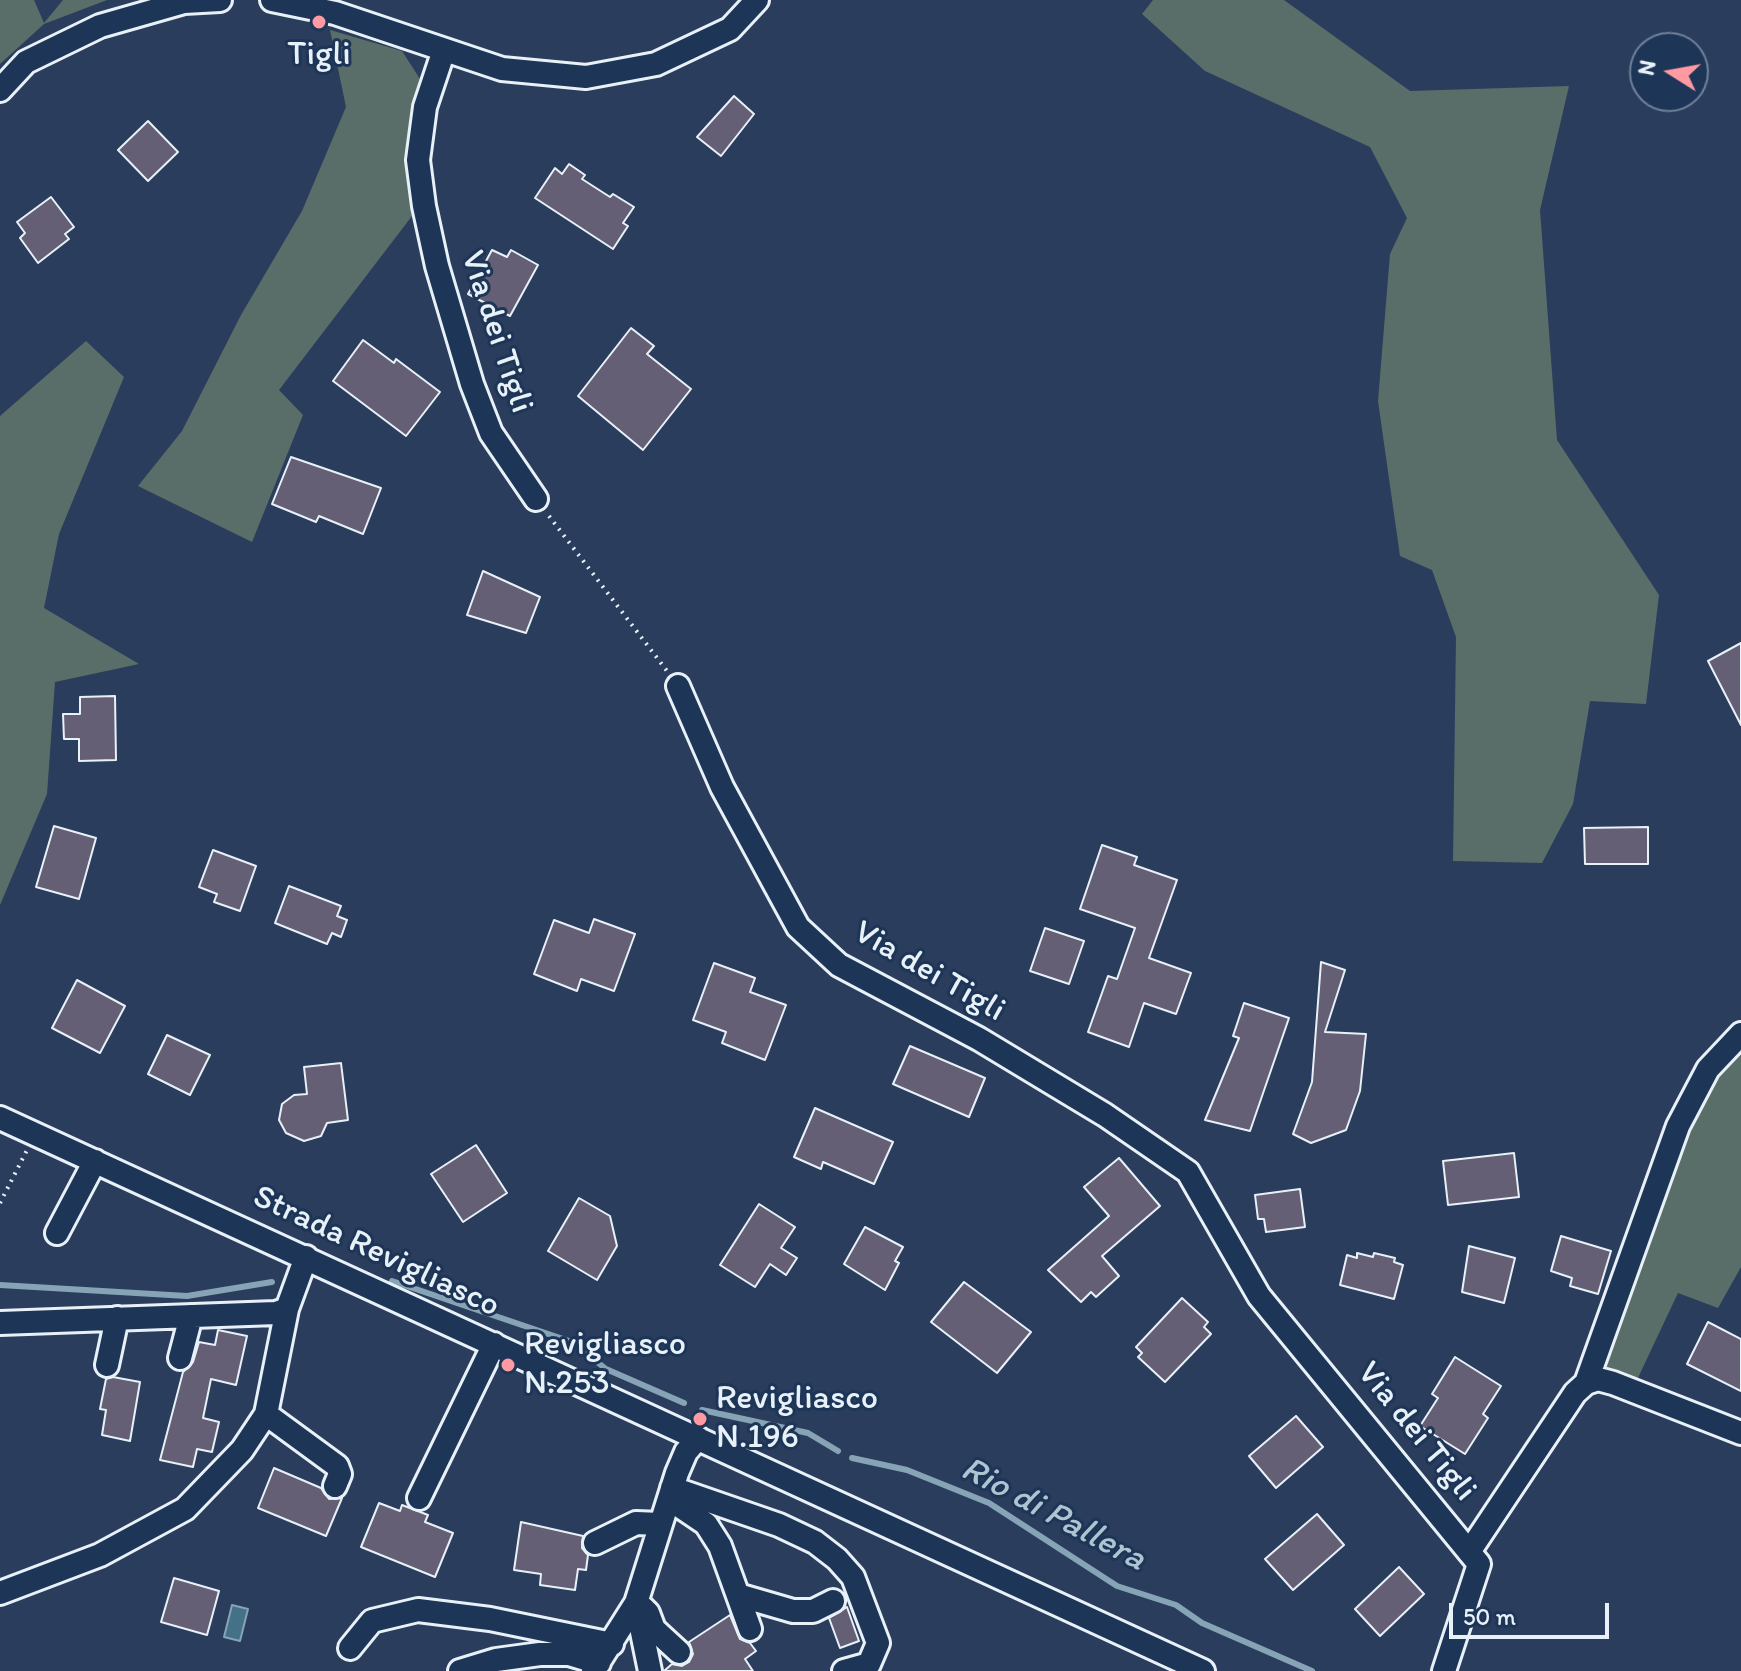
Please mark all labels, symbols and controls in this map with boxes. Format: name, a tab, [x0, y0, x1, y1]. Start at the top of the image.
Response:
marker: Tigli	[310, 13, 328, 31]
north arrow	[1629, 32, 1709, 112]
place label: Tigli	[287, 35, 351, 75]
text: N	[1632, 58, 1662, 78]
street label: Via dei Tigli	[451, 246, 541, 418]
street label: Via dei Tigli	[846, 912, 1012, 1032]
street label: Strada Revigliasco	[246, 1177, 506, 1327]
place label: Revigliasco N.253	[524, 1325, 686, 1404]
street label: Via dei Tigli	[1347, 1354, 1485, 1510]
marker: Revigliasco N.253	[499, 1356, 517, 1374]
place label: Revigliasco N.196	[716, 1379, 878, 1458]
marker: Revigliasco N.196	[691, 1410, 709, 1428]
water label: Rio di Pallera	[953, 1448, 1153, 1582]
scale bar	[1453, 1587, 1613, 1637]
text: 50 m	[1463, 1602, 1516, 1631]

